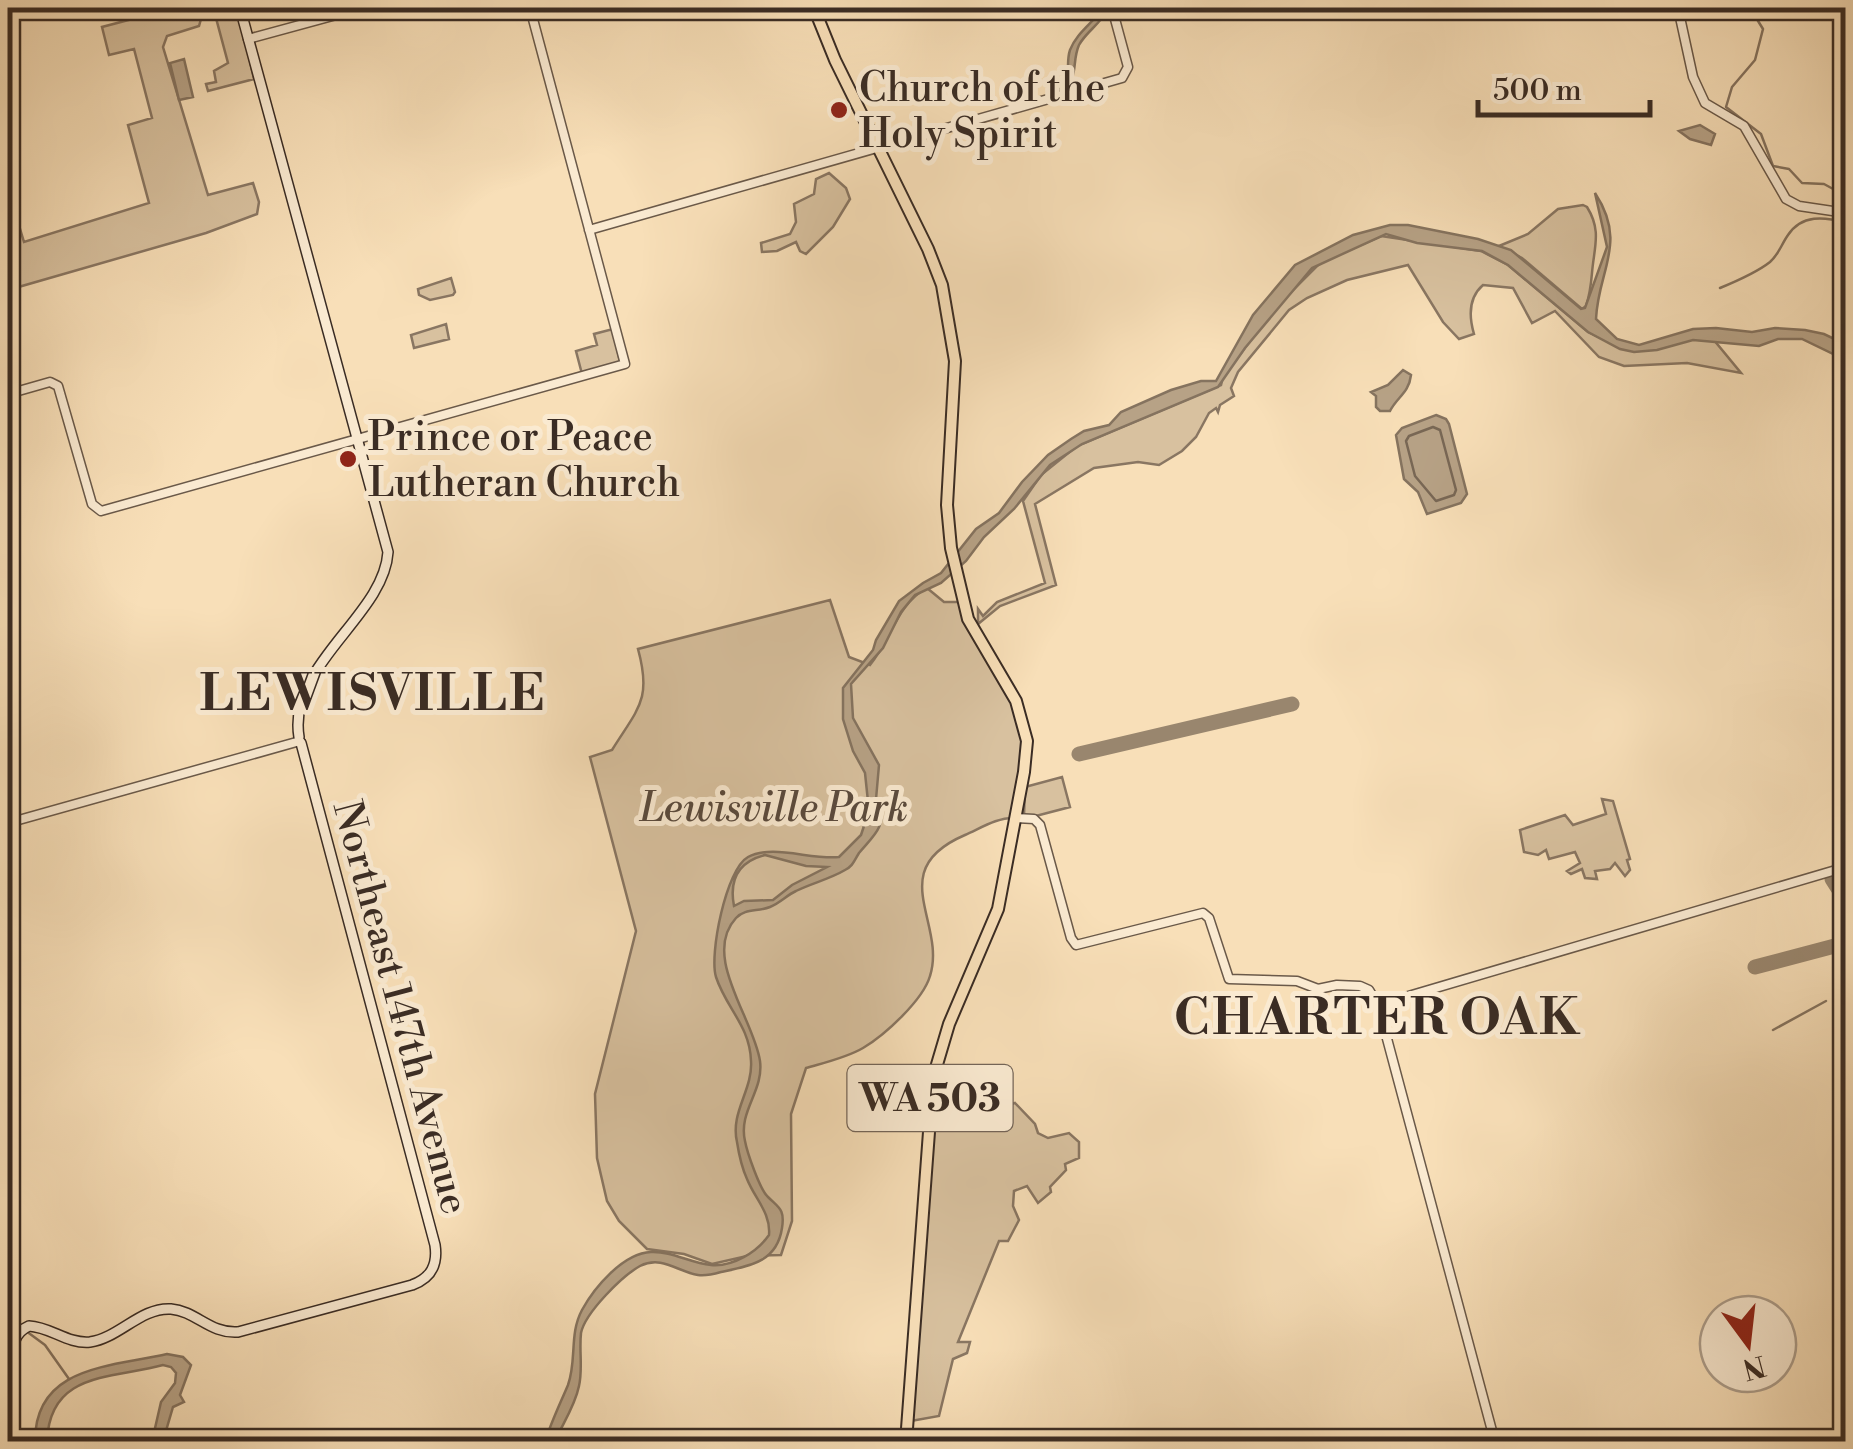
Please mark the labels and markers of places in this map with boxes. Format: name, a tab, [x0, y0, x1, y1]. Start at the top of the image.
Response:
place label: Church of the Holy Spirit	[859, 64, 1105, 161]
marker: Church of the Holy Spirit	[828, 99, 850, 121]
place label: Prince or Peace Lutheran Church	[368, 413, 680, 509]
marker: Prince or Peace Lutheran Church	[337, 448, 359, 470]

